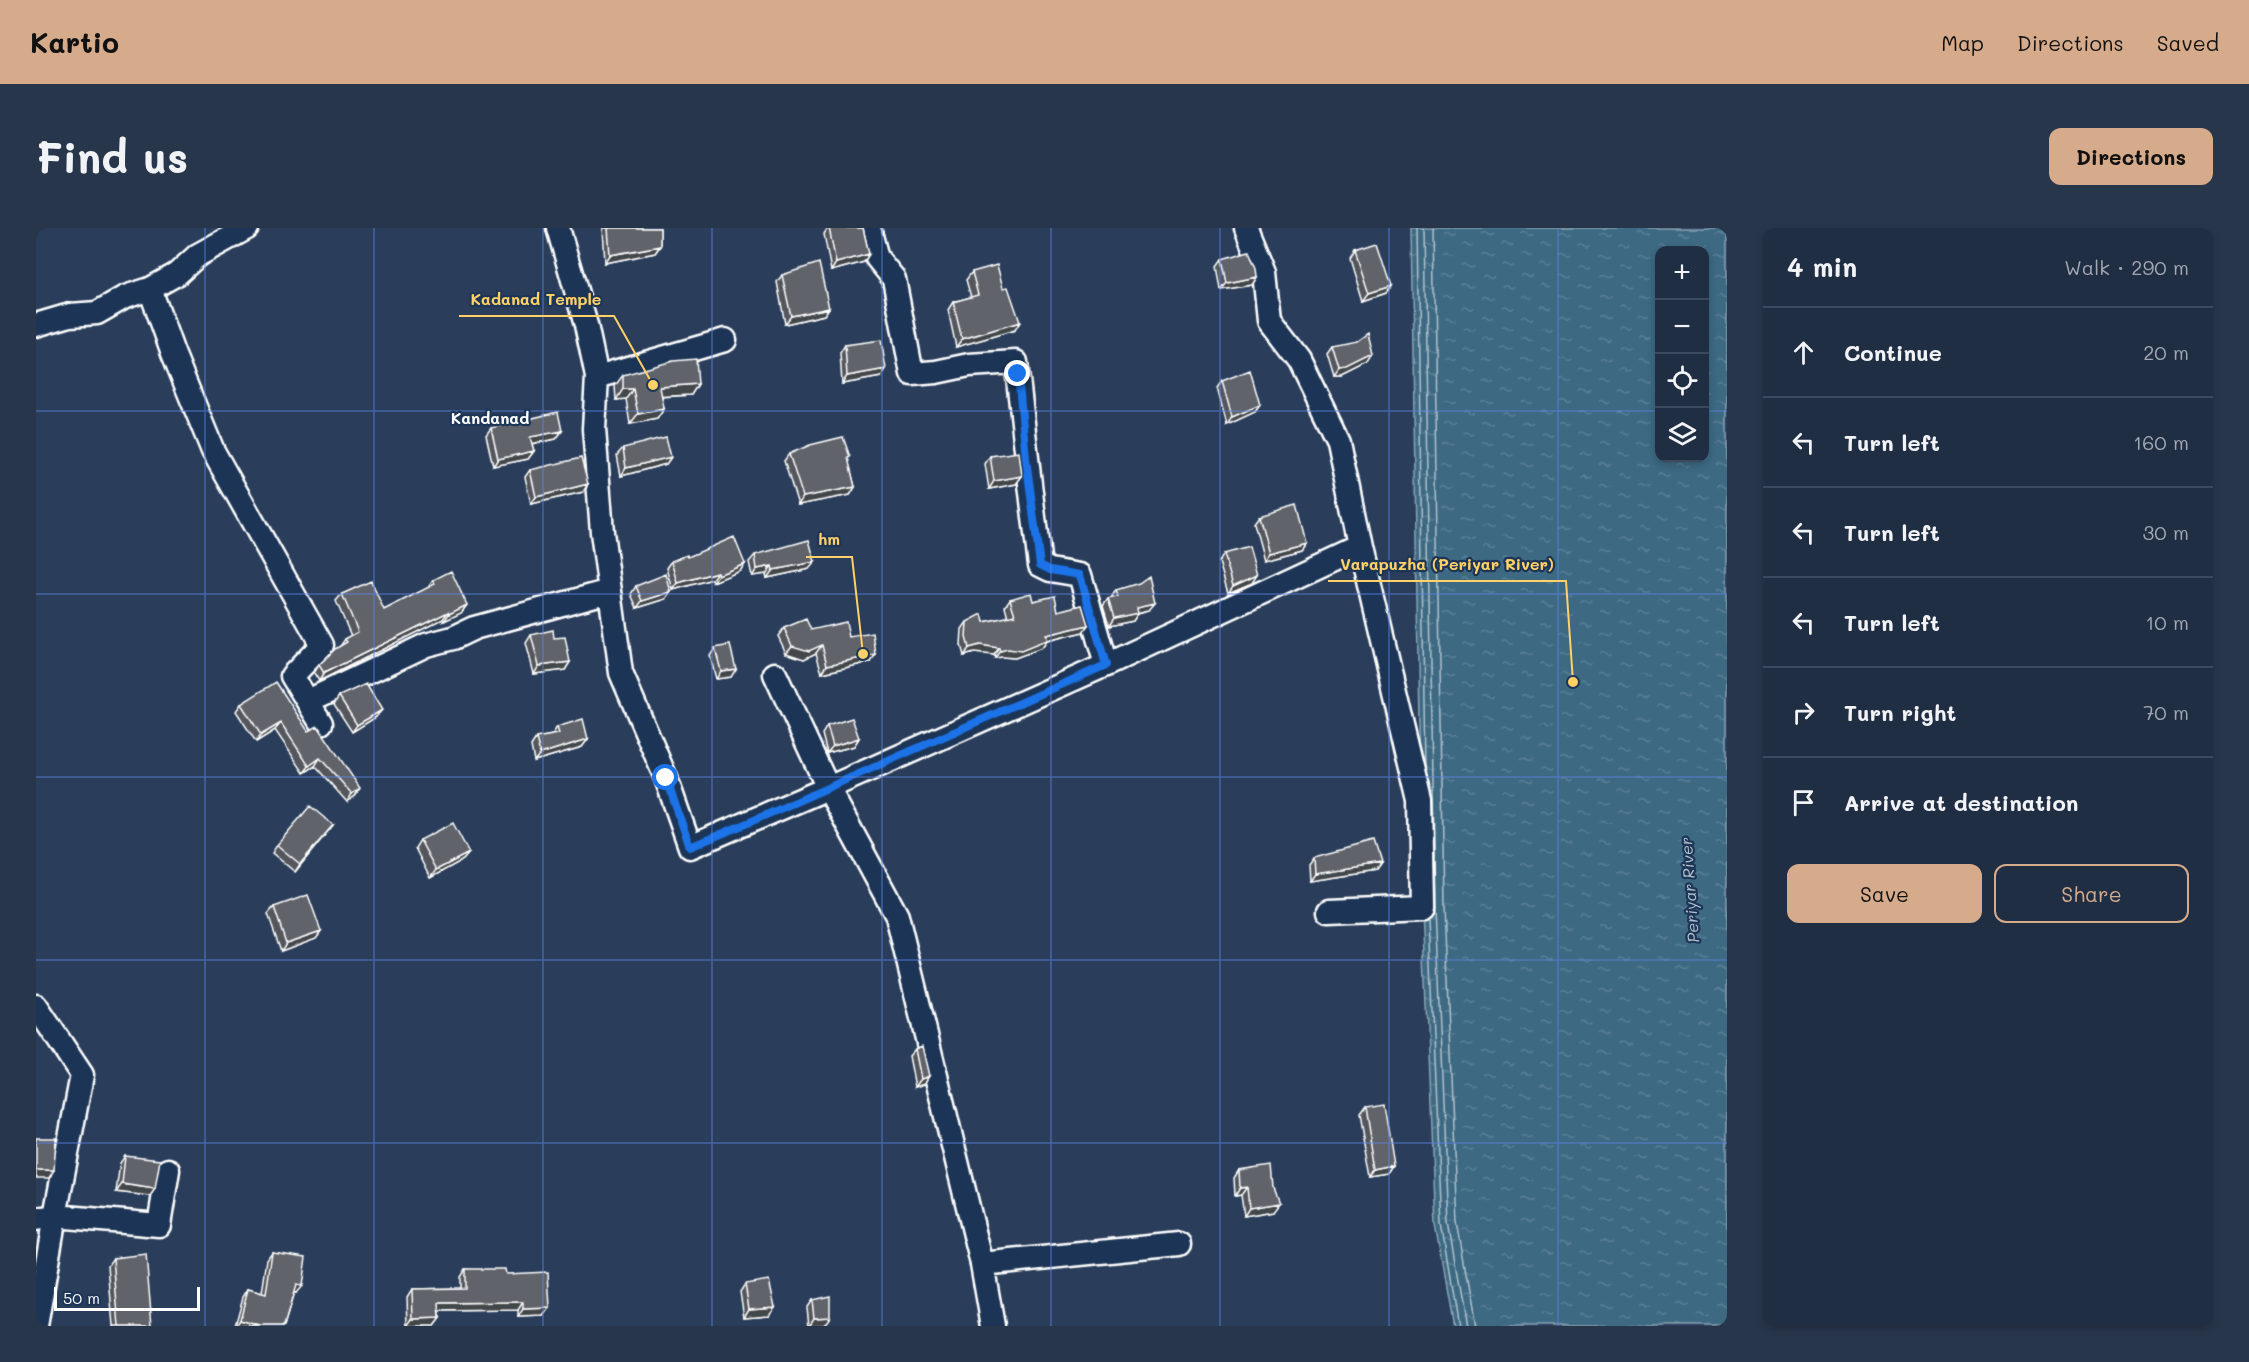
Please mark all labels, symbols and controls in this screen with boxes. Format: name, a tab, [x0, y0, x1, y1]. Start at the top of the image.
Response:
text: Kartio	[30, 24, 119, 60]
text: Map	[1941, 29, 1984, 56]
text: Directions	[2017, 29, 2124, 56]
text: Saved	[2157, 29, 2219, 56]
button: Directions	[2049, 128, 2213, 185]
text: Find us	[36, 129, 188, 184]
map controls	[1655, 246, 1709, 462]
button: +	[1655, 246, 1709, 300]
text: 4 min	[1787, 250, 1857, 284]
text: Walk · 290 m	[2064, 254, 2189, 280]
callout: Kadanad Temple	[459, 282, 614, 316]
text: Kadanad Temple	[471, 288, 601, 309]
button: −	[1655, 300, 1709, 354]
icon: ahead	[1787, 336, 1820, 369]
text: Continue	[1844, 338, 1942, 367]
text: 20 m	[2143, 339, 2189, 365]
button: locate	[1655, 354, 1709, 408]
route end	[1004, 360, 1030, 386]
district label: Kandanad	[451, 407, 529, 428]
button: layers	[1655, 408, 1709, 462]
icon: left	[1787, 426, 1820, 459]
text: Turn left	[1844, 428, 1940, 457]
text: 160 m	[2133, 429, 2189, 455]
icon: left	[1787, 516, 1820, 549]
text: Turn left	[1844, 518, 1940, 547]
text: 30 m	[2143, 519, 2189, 545]
callout: hm	[806, 523, 852, 557]
text: hm	[818, 528, 840, 549]
callout: Varapuzha (Periyar River)	[1328, 547, 1566, 581]
text: Varapuzha (Periyar River)	[1340, 553, 1554, 574]
icon: left	[1787, 606, 1820, 639]
text: Turn left	[1844, 608, 1940, 637]
text: 10 m	[2145, 609, 2189, 635]
icon: right	[1787, 696, 1820, 729]
text: Turn right	[1844, 698, 1956, 727]
text: 70 m	[2143, 699, 2189, 725]
route start	[652, 764, 678, 790]
icon: arrive	[1787, 786, 1820, 819]
text: Arrive at destination	[1844, 788, 2079, 817]
water label: Periyar River	[1675, 837, 1703, 943]
button: Save	[1787, 864, 1982, 923]
button: Share	[1994, 864, 2189, 923]
scale bar	[54, 1284, 200, 1312]
text: 50 m	[63, 1287, 100, 1308]

